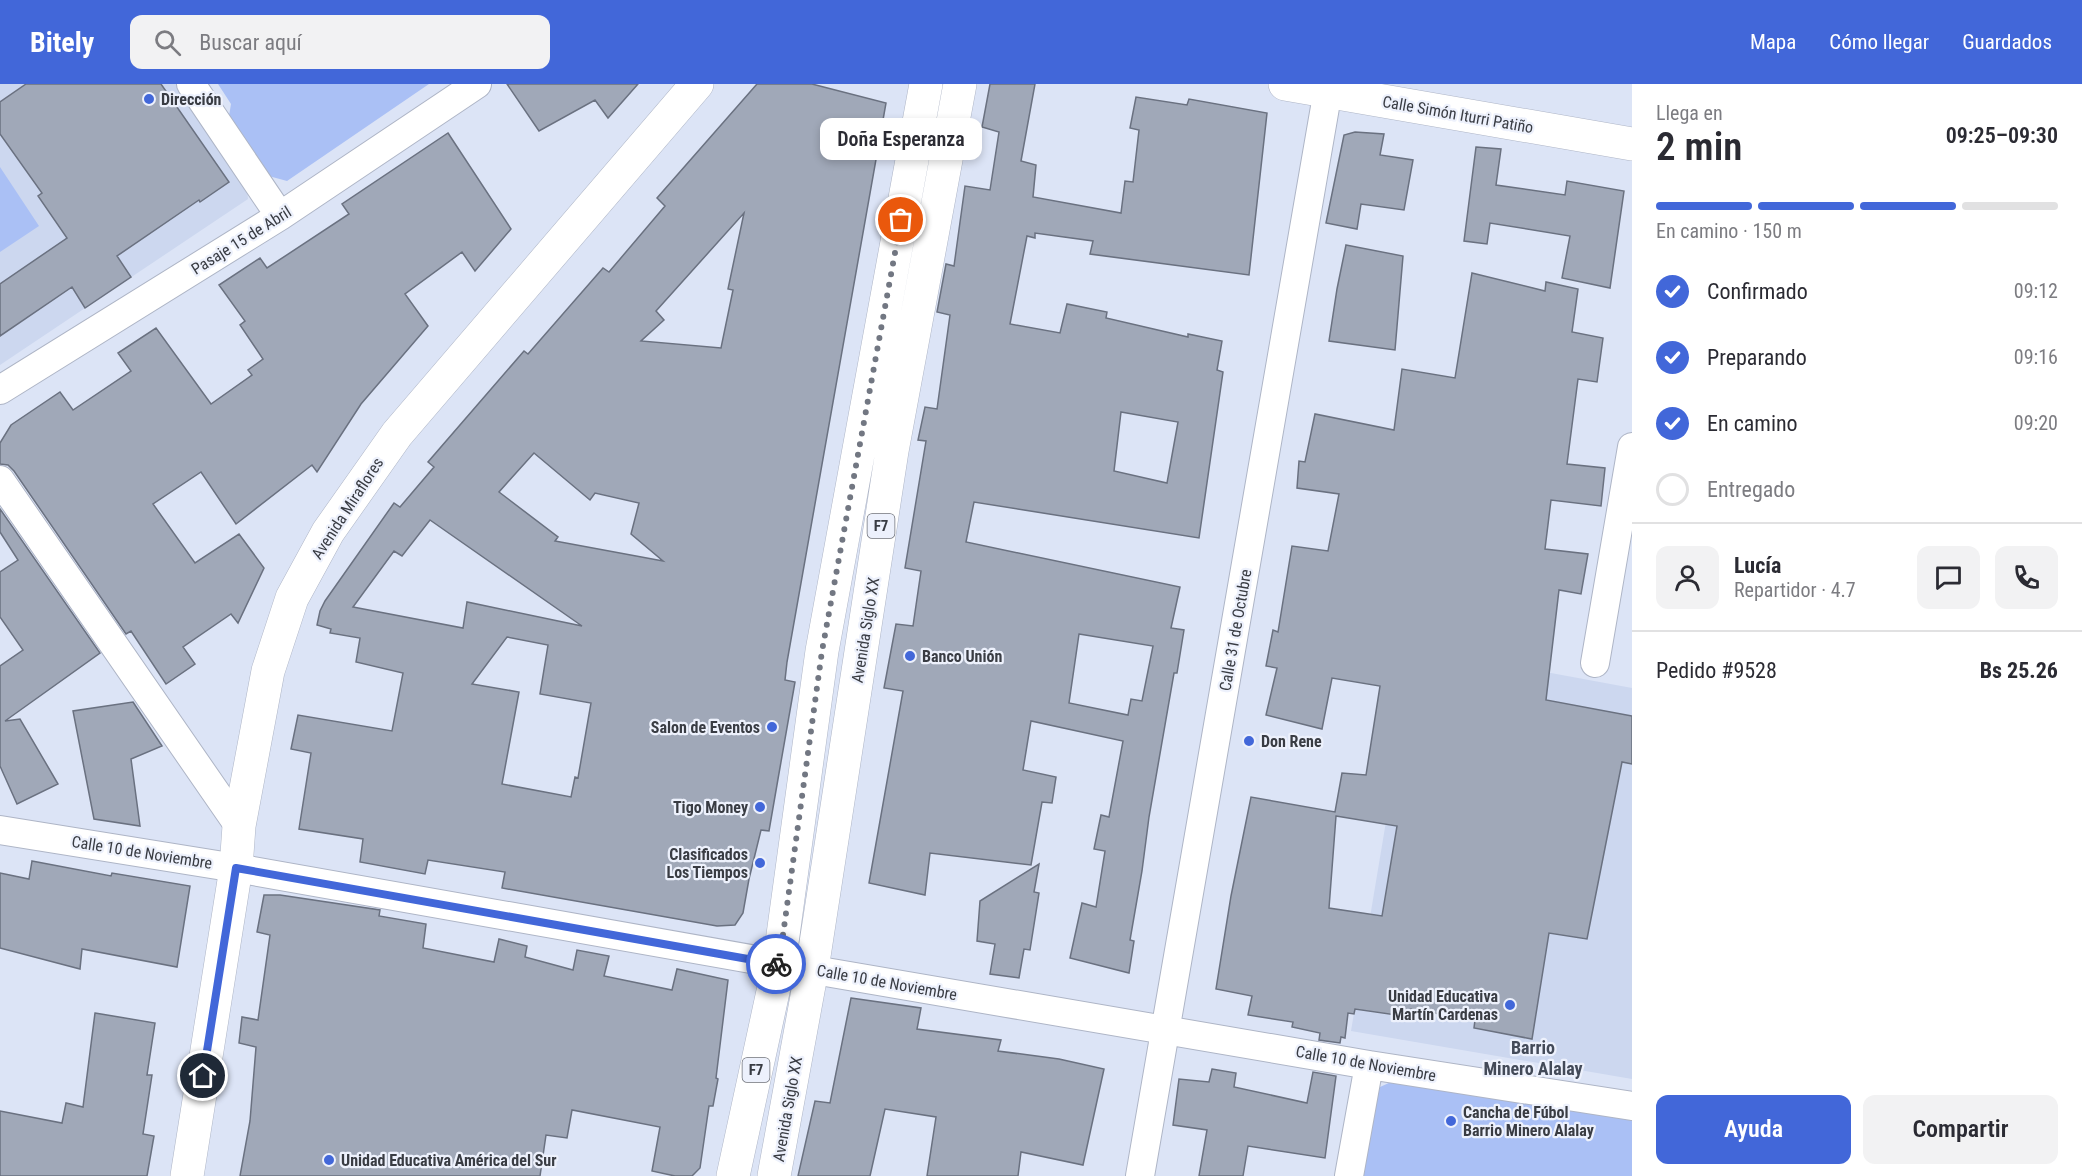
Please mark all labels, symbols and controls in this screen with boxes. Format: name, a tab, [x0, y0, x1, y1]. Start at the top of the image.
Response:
search box	[130, 15, 550, 69]
text: Bitely	[30, 26, 94, 59]
icon: search	[151, 26, 184, 59]
text: Buscar aquí	[199, 30, 302, 55]
text: Mapa	[1750, 30, 1796, 54]
text: Cómo llegar	[1829, 30, 1929, 54]
text: Guardados	[1962, 30, 2052, 54]
place label: Dirección	[161, 90, 222, 109]
marker: Dirección	[142, 92, 156, 106]
street label: Calle Simón Iturri Patiño	[1381, 92, 1535, 137]
text: Llega en	[1656, 101, 1723, 125]
callout: Doña Esperanza	[820, 118, 982, 160]
text: 09:25–09:30	[1946, 123, 2058, 148]
text: 2 min	[1656, 124, 1742, 170]
text: Doña Esperanza	[837, 127, 965, 151]
pin	[875, 194, 926, 245]
street label: Pasaje 15 de Abril	[188, 202, 295, 279]
icon: bag	[884, 203, 917, 236]
text: En camino · 150 m	[1656, 219, 1802, 243]
icon: check	[1656, 275, 1689, 308]
text: Confirmado	[1707, 279, 1808, 304]
text: 09:12	[2014, 279, 2058, 303]
icon: check	[1656, 341, 1689, 374]
text: Preparando	[1707, 345, 1807, 370]
text: 09:16	[2014, 345, 2058, 369]
icon: check	[1656, 407, 1689, 440]
text: En camino	[1707, 411, 1798, 436]
text: 09:20	[2014, 411, 2058, 435]
street label: Avenida Miraflores	[307, 454, 387, 563]
text: Entregado	[1707, 477, 1795, 502]
road number: F7	[868, 514, 894, 538]
button: person	[1656, 546, 1719, 609]
button: chat	[1917, 546, 1980, 609]
button: phone	[1995, 546, 2058, 609]
text: Lucía	[1734, 553, 1781, 578]
street label: Calle 31 de Octubre	[1215, 568, 1256, 693]
street label: Avenida Siglo XX	[848, 576, 883, 684]
text: Repartidor · 4.7	[1734, 578, 1856, 602]
place label: Banco Unión	[922, 647, 1002, 666]
marker: Banco Unión	[903, 649, 917, 663]
text: Pedido #9528	[1656, 658, 1777, 683]
text: Bs 25.26	[1980, 658, 2058, 683]
place label: Salon de Eventos	[651, 718, 760, 737]
marker: Salon de Eventos	[765, 720, 779, 734]
place label: Don Rene	[1261, 732, 1322, 751]
marker: Don Rene	[1242, 734, 1256, 748]
place label: Tigo Money	[673, 798, 748, 817]
marker: Tigo Money	[753, 800, 767, 814]
street label: Calle 10 de Noviembre	[70, 832, 213, 873]
place label: Clasificados Los Tiempos	[667, 845, 748, 882]
marker: Clasificados Los Tiempos	[753, 856, 767, 870]
courier	[746, 934, 806, 994]
icon: bike	[760, 948, 793, 981]
street label: Calle 10 de Noviembre	[815, 961, 958, 1004]
place label: Unidad Educativa Martín Cardenas	[1388, 987, 1498, 1024]
marker: Unidad Educativa Martín Cardenas	[1503, 998, 1517, 1012]
district label: Barrio Minero Alalay	[1483, 1037, 1583, 1079]
street label: Calle 10 de Noviembre	[1294, 1042, 1437, 1085]
pin	[177, 1050, 228, 1101]
street label: Avenida Siglo XX	[769, 1055, 806, 1163]
road number: F7	[742, 1058, 770, 1082]
icon: home	[186, 1059, 219, 1092]
button: Ayuda	[1656, 1095, 1851, 1164]
button: Compartir	[1863, 1095, 2058, 1164]
place label: Cancha de Fúbol Barrio Minero Alalay	[1463, 1103, 1594, 1140]
marker: Cancha de Fúbol Barrio Minero Alalay	[1444, 1114, 1458, 1128]
place label: Unidad Educativa América del Sur	[341, 1151, 556, 1170]
marker: Unidad Educativa América del Sur	[322, 1153, 336, 1167]

